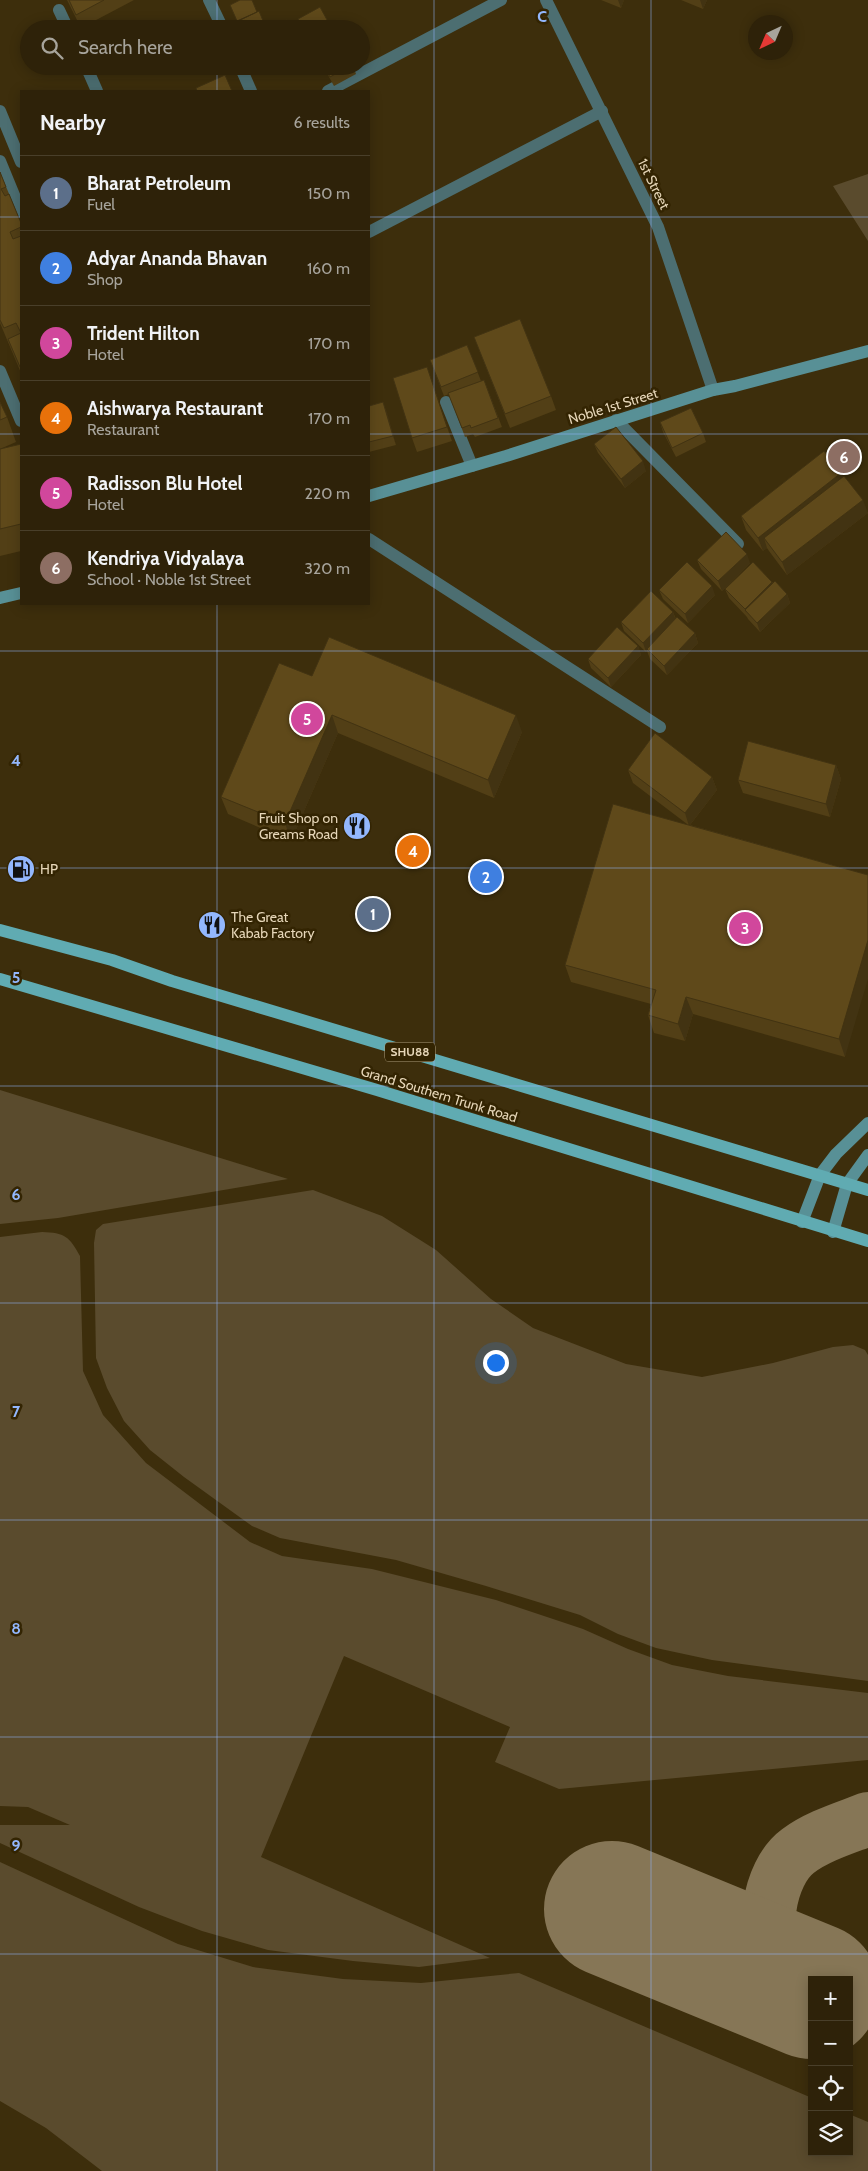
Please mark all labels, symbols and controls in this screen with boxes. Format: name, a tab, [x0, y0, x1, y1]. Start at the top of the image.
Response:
text: C	[537, 7, 547, 26]
north arrow	[748, 15, 793, 60]
search box	[20, 20, 370, 75]
icon: search	[38, 34, 66, 62]
text: Search here	[78, 36, 172, 59]
text: Nearby	[40, 110, 106, 135]
text: 6 results	[294, 113, 350, 132]
street label: 1st Street	[634, 156, 674, 213]
text: Bharat Petroleum	[87, 172, 231, 195]
text: 1	[53, 184, 59, 203]
text: 150 m	[307, 184, 350, 203]
text: Fuel	[87, 195, 115, 214]
text: Adyar Ananda Bhavan	[87, 247, 267, 270]
text: 2	[52, 259, 60, 278]
text: 160 m	[307, 259, 350, 278]
text: Shop	[87, 270, 123, 289]
text: Trident Hilton	[87, 322, 200, 345]
text: 3	[52, 334, 60, 353]
text: 170 m	[308, 334, 350, 353]
text: Hotel	[87, 345, 124, 364]
street label: Noble 1st Street	[566, 384, 660, 428]
text: Aishwarya Restaurant	[87, 397, 263, 420]
text: 4	[51, 409, 61, 428]
text: 170 m	[308, 409, 350, 428]
text: Restaurant	[87, 420, 159, 439]
pin: 6	[828, 438, 860, 476]
text: Radisson Blu Hotel	[87, 472, 242, 495]
text: 5	[52, 484, 60, 503]
text: 220 m	[304, 484, 350, 503]
text: Hotel	[87, 495, 124, 514]
text: Kendriya Vidyalaya	[87, 547, 244, 570]
text: 6	[52, 559, 61, 578]
text: 320 m	[304, 559, 350, 578]
text: School · Noble 1st Street	[87, 570, 251, 589]
pin: 5	[291, 700, 323, 738]
text: 4	[11, 751, 21, 770]
place label: Fruit Shop on Greams Road	[259, 809, 338, 843]
restaurant icon: Fruit Shop on Greams Road	[342, 811, 372, 841]
pin: 4	[397, 832, 429, 870]
fuel station icon: HP	[6, 854, 36, 884]
pin: 2	[470, 858, 502, 896]
place label: HP	[40, 860, 58, 878]
pin: 1	[357, 895, 389, 933]
place label: The Great Kabab Factory	[231, 908, 315, 942]
pin: 3	[729, 909, 761, 947]
restaurant icon: The Great Kabab Factory	[197, 910, 227, 940]
text: 5	[12, 968, 20, 987]
road number: SHU88	[385, 1042, 435, 1062]
street label: Grand Southern Trunk Road	[359, 1062, 519, 1126]
text: 6	[12, 1185, 21, 1204]
your location	[483, 1350, 509, 1376]
text: 7	[12, 1402, 21, 1421]
text: 8	[11, 1619, 21, 1638]
text: 9	[12, 1836, 21, 1855]
map controls	[808, 1976, 853, 2156]
button: +	[808, 1976, 853, 2021]
button: −	[808, 2021, 853, 2066]
button: locate	[808, 2066, 853, 2111]
button: layers	[808, 2111, 853, 2156]

